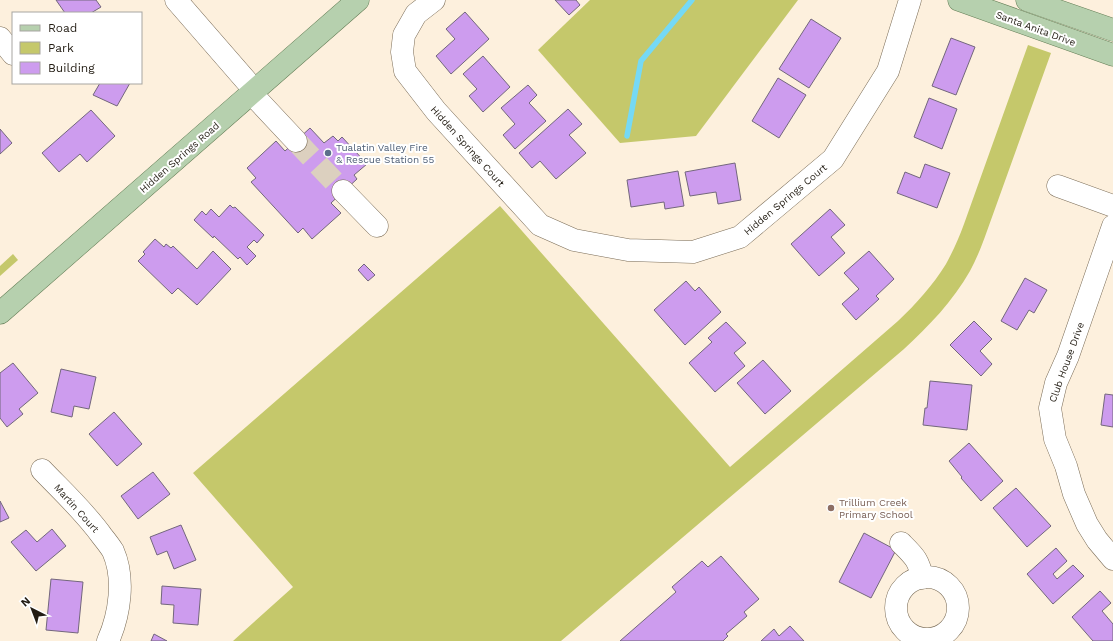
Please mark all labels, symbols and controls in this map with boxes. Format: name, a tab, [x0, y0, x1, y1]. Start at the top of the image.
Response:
street label: Santa Anita Drive	[994, 9, 1077, 48]
legend	[12, 12, 142, 84]
text: Road	[48, 21, 77, 35]
text: Park	[48, 41, 74, 55]
text: Building	[48, 61, 95, 75]
street label: Hidden Springs Court	[429, 104, 507, 189]
street label: Hidden Springs Road	[137, 120, 221, 195]
place label: Tualatin Valley Fire & Rescue Station 55	[336, 142, 434, 165]
marker: Tualatin Valley Fire & Rescue Station 55	[323, 148, 333, 158]
street label: Hidden Springs Court	[742, 161, 829, 237]
street label: Club House Drive	[1047, 320, 1086, 404]
street label: Martin Court	[52, 482, 102, 535]
place label: Trillium Creek Primary School	[839, 497, 913, 520]
marker: Trillium Creek Primary School	[826, 503, 836, 513]
north arrow	[12, 589, 52, 629]
text: N	[18, 594, 33, 609]

